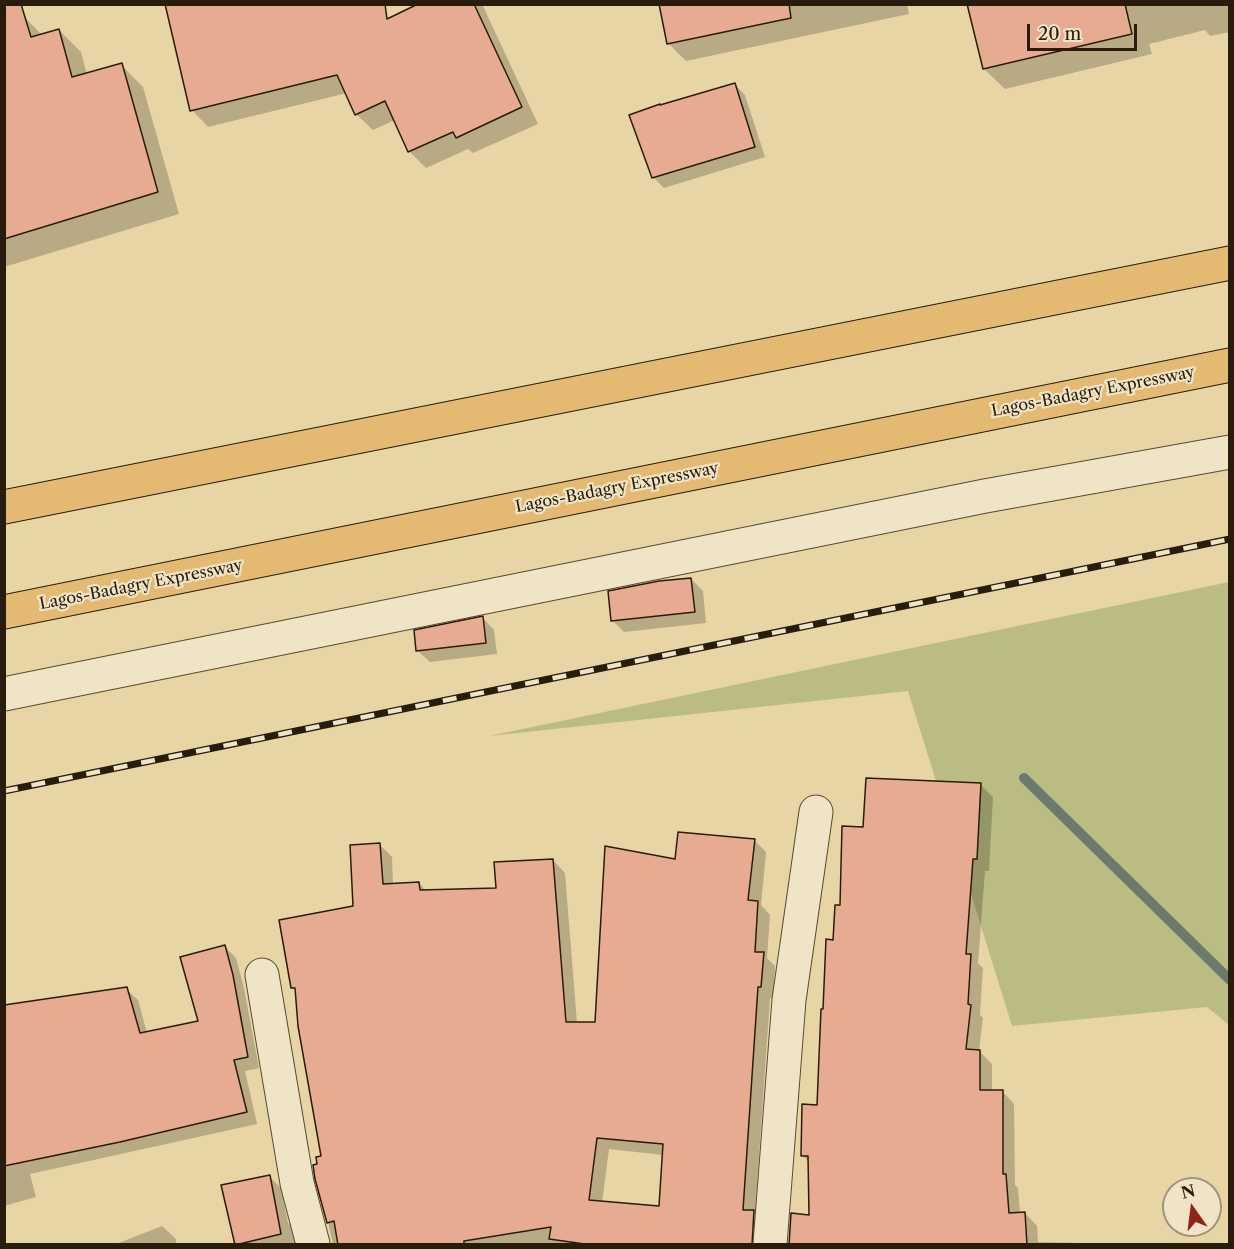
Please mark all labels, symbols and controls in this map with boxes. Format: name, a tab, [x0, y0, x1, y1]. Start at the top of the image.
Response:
scale bar	[1030, 12, 1140, 50]
text: 20 m	[1038, 23, 1081, 45]
street label: Lagos-Badagry Expressway	[990, 363, 1196, 421]
street label: Lagos-Badagry Expressway	[514, 459, 720, 517]
street label: Lagos-Badagry Expressway	[38, 556, 244, 614]
north arrow	[1162, 1177, 1222, 1237]
text: N	[1179, 1180, 1197, 1203]

